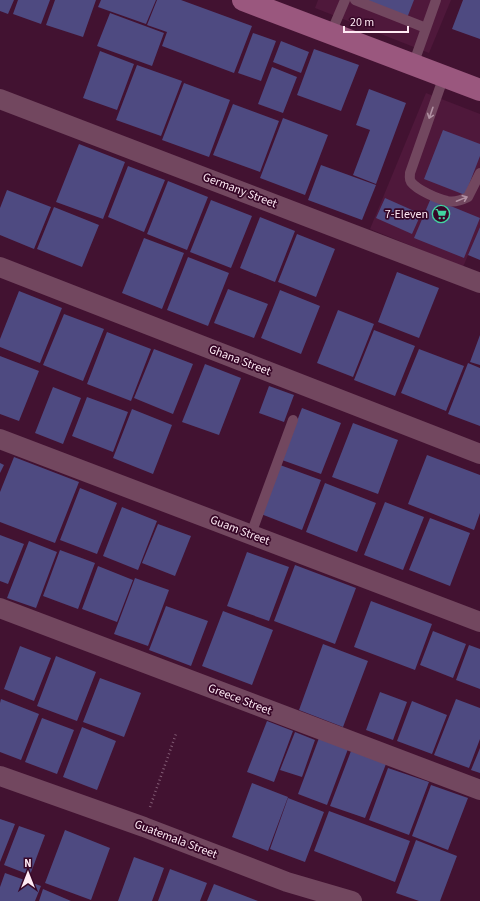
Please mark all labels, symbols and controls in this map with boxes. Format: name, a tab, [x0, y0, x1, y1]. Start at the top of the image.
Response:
scale bar	[344, 8, 408, 34]
text: 20 m	[350, 14, 374, 31]
one-way arrow	[427, 107, 434, 120]
street label: Germany Street	[200, 169, 279, 212]
one-way arrow	[456, 195, 468, 203]
supermarket icon: 7-Eleven	[431, 204, 451, 224]
place label: 7-Eleven	[385, 206, 428, 223]
street label: Ghana Street	[206, 341, 273, 380]
street label: Guam Street	[208, 511, 272, 550]
street label: Greece Street	[205, 680, 274, 719]
street label: Guatemala Street	[132, 816, 220, 863]
north arrow	[8, 853, 48, 893]
text: N	[24, 856, 32, 871]

